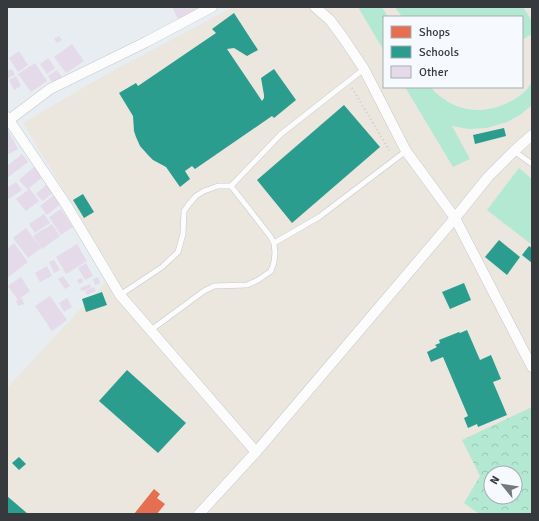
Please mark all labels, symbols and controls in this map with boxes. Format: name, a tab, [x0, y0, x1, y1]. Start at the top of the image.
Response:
legend	[383, 16, 523, 88]
text: Shops	[419, 25, 450, 40]
text: Schools	[419, 45, 459, 60]
text: Other	[419, 65, 449, 80]
north arrow	[483, 465, 523, 505]
text: N	[487, 474, 502, 487]

